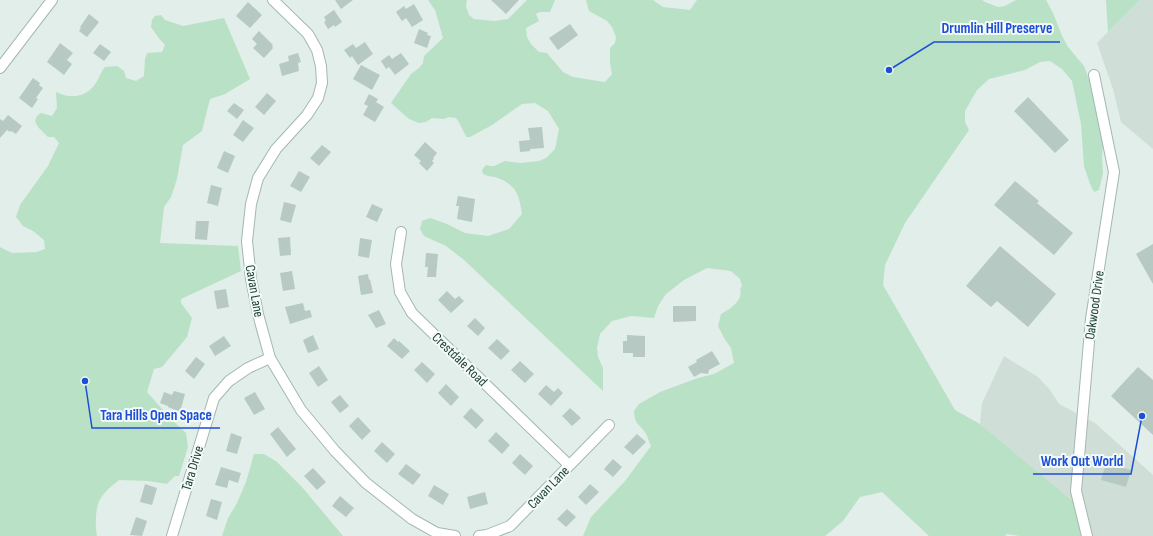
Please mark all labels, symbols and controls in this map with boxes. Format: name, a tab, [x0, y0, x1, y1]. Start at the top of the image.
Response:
callout: Drumlin Hill Preserve	[934, 15, 1060, 42]
text: Drumlin Hill Preserve	[942, 19, 1052, 38]
street label: Cavan Lane	[242, 264, 267, 319]
street label: Oakwood Drive	[1081, 269, 1108, 341]
street label: Crestdale Road	[428, 329, 491, 390]
callout: Tara Hills Open Space	[92, 401, 220, 428]
text: Tara Hills Open Space	[100, 406, 212, 425]
street label: Tara Drive	[178, 444, 207, 493]
callout: Work Out World	[1033, 447, 1131, 474]
text: Work Out World	[1041, 452, 1123, 471]
street label: Cavan Lane	[524, 462, 573, 512]

